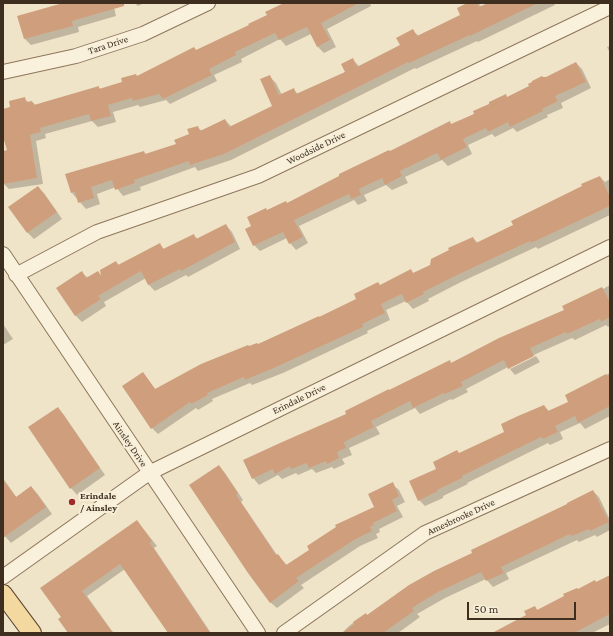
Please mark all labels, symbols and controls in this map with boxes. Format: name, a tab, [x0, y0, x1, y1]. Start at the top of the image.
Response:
street label: Tara Drive	[86, 33, 130, 57]
street label: Woodside Drive	[285, 129, 347, 167]
street label: Erindale Drive	[271, 381, 327, 417]
street label: Ainsley Drive	[110, 419, 150, 469]
place label: Erindale / Ainsley	[80, 490, 117, 514]
street label: Amesbrooke Drive	[425, 496, 497, 538]
marker: Erindale / Ainsley	[67, 497, 77, 507]
scale bar	[469, 594, 578, 620]
text: 50 m	[474, 602, 498, 616]

